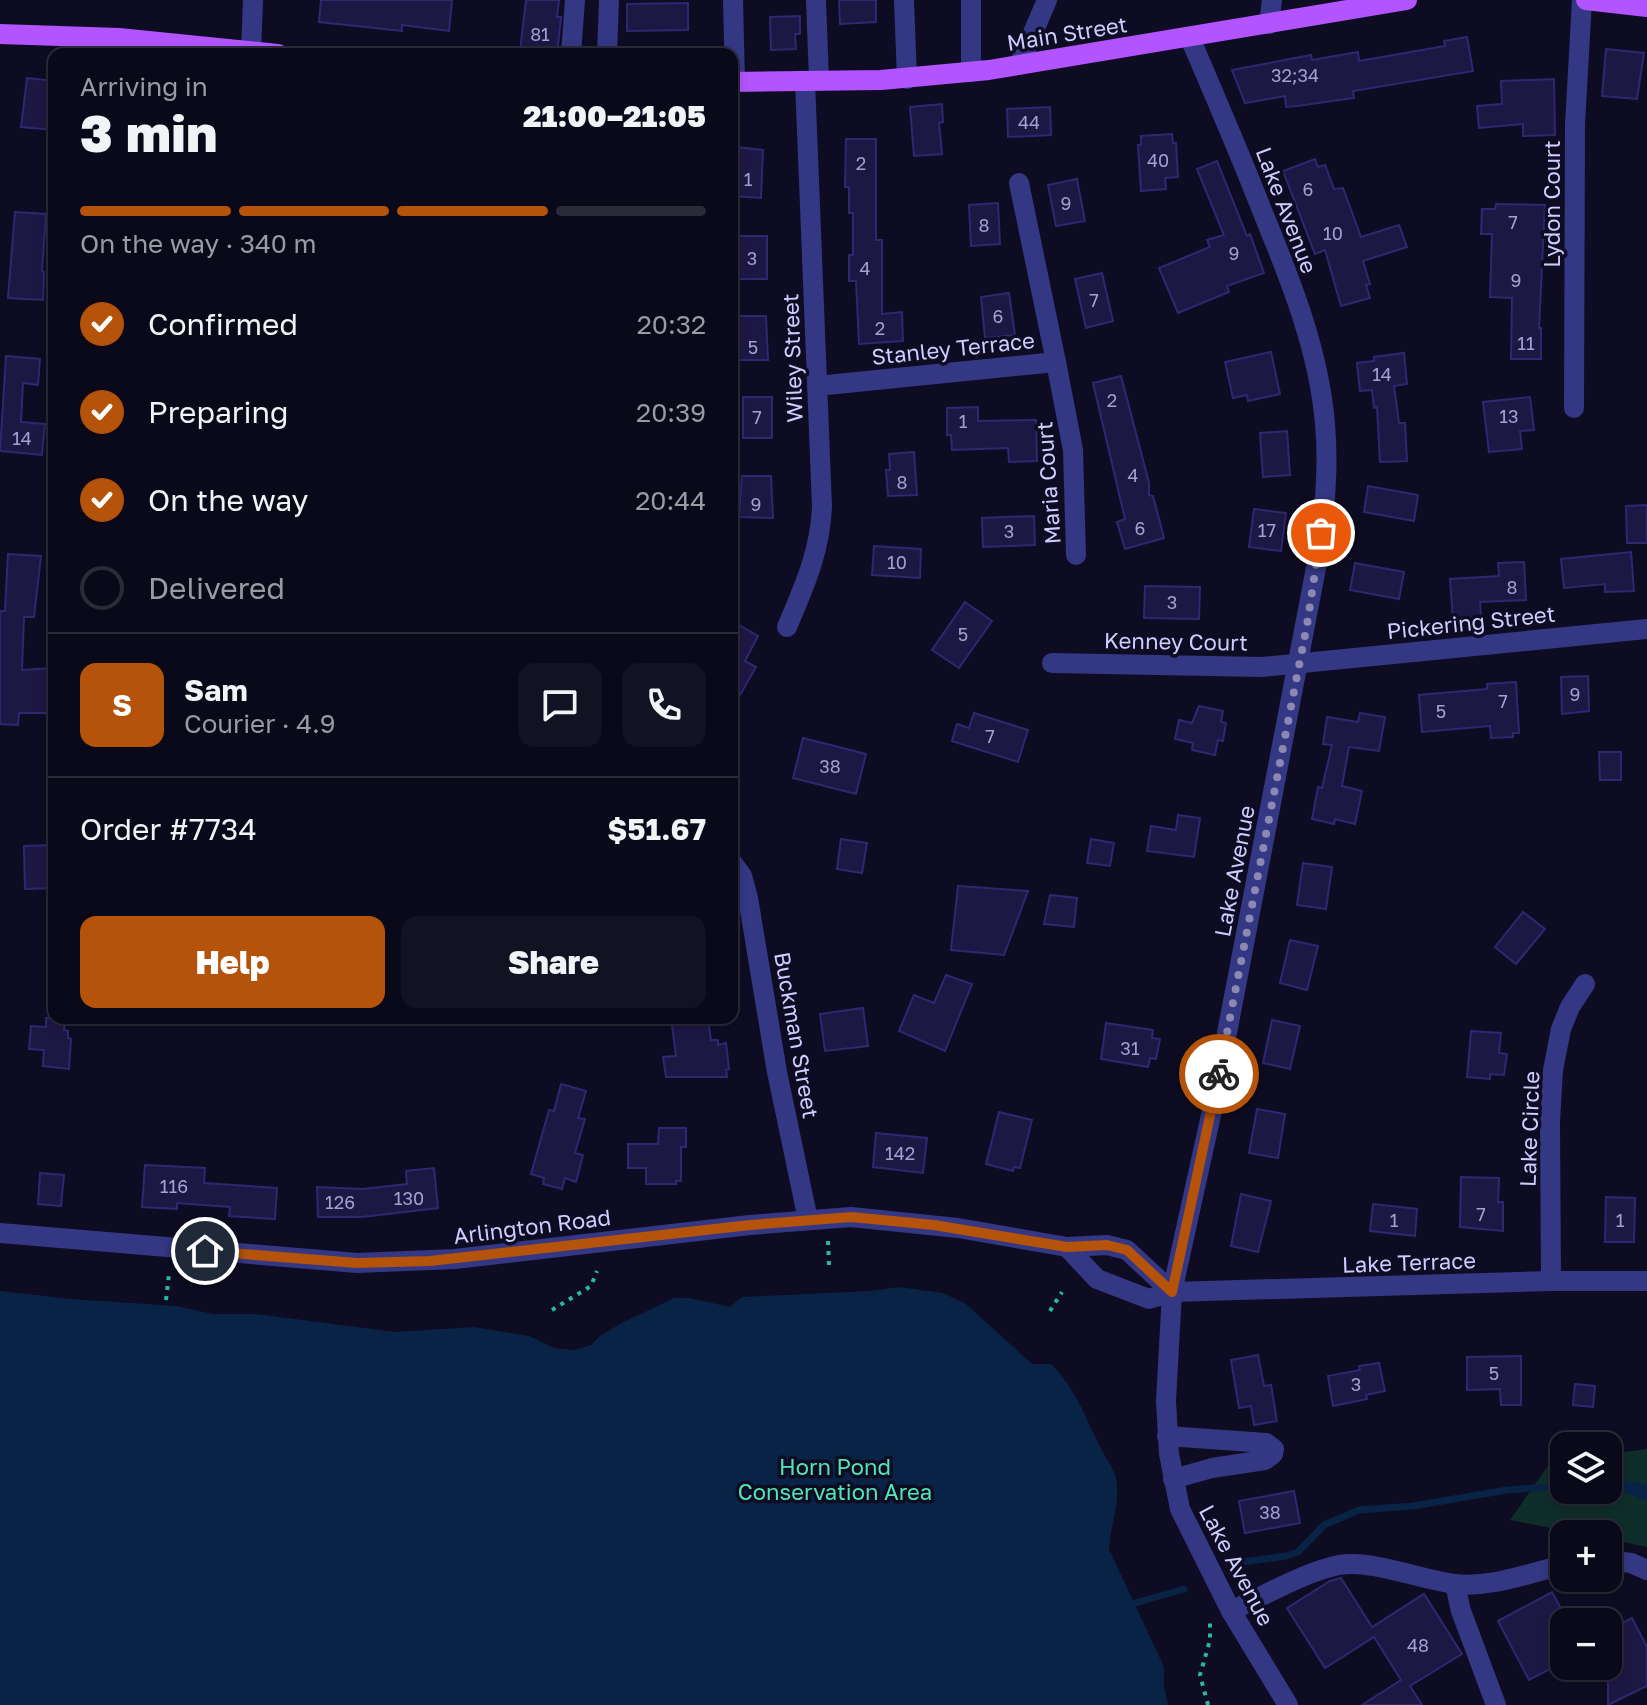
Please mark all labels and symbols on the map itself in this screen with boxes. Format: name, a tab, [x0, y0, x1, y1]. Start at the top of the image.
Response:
street label: Main Street	[1005, 10, 1129, 56]
house number: 81	[530, 23, 550, 45]
house number: 32;34	[1271, 64, 1319, 86]
house number: 44	[1018, 111, 1040, 133]
street label: Lydon Court	[1538, 140, 1565, 268]
street label: Lake Avenue	[1251, 143, 1323, 277]
house number: 40	[1147, 149, 1169, 171]
house number: 2	[856, 152, 866, 174]
house number: 1	[744, 168, 753, 190]
house number: 6	[1303, 178, 1313, 200]
house number: 9	[1061, 192, 1071, 214]
house number: 7	[1508, 211, 1518, 233]
house number: 8	[979, 214, 989, 236]
house number: 10	[1323, 222, 1343, 244]
house number: 9	[1229, 242, 1239, 264]
house number: 3	[747, 247, 757, 269]
house number: 4	[860, 257, 871, 279]
house number: 9	[1511, 269, 1521, 291]
house number: 7	[1089, 289, 1099, 311]
street label: Wiley Street	[776, 293, 808, 423]
house number: 6	[993, 305, 1003, 327]
house number: 2	[875, 317, 885, 339]
street label: Stanley Terrace	[870, 326, 1036, 370]
house number: 11	[1517, 332, 1535, 354]
house number: 5	[748, 336, 758, 358]
house number: 14	[1372, 363, 1392, 385]
house number: 2	[1107, 389, 1117, 411]
house number: 13	[1499, 405, 1519, 427]
house number: 7	[752, 406, 762, 428]
house number: 1	[959, 410, 968, 432]
street label: Maria Court	[1030, 421, 1066, 545]
house number: 14	[12, 427, 32, 449]
house number: 4	[1128, 464, 1139, 486]
house number: 8	[897, 471, 907, 493]
house number: 9	[751, 493, 761, 515]
pin	[1287, 499, 1355, 567]
house number: 6	[1135, 517, 1145, 539]
house number: 17	[1258, 519, 1276, 541]
house number: 3	[1004, 520, 1014, 542]
house number: 10	[887, 551, 907, 573]
house number: 8	[1507, 576, 1517, 598]
house number: 3	[1167, 591, 1177, 613]
street label: Pickering Street	[1385, 600, 1557, 644]
house number: 5	[958, 623, 968, 645]
street label: Kenney Court	[1104, 626, 1248, 656]
house number: 9	[1570, 683, 1580, 705]
house number: 7	[1498, 690, 1508, 712]
house number: 5	[1436, 700, 1446, 722]
house number: 7	[985, 725, 995, 747]
house number: 38	[819, 755, 841, 777]
street label: Lake Avenue	[1208, 803, 1260, 939]
street label: Buckman Street	[769, 950, 825, 1120]
courier	[1179, 1034, 1259, 1114]
house number: 31	[1120, 1037, 1140, 1059]
street label: Lake Circle	[1513, 1070, 1545, 1188]
house number: 142	[885, 1142, 915, 1164]
house number: 116	[160, 1175, 188, 1197]
house number: 130	[394, 1187, 424, 1209]
house number: 126	[325, 1191, 355, 1213]
street label: Arlington Road	[452, 1203, 612, 1249]
house number: 7	[1476, 1203, 1486, 1225]
house number: 1	[1390, 1209, 1399, 1231]
house number: 1	[1616, 1209, 1625, 1231]
pin	[171, 1217, 239, 1285]
street label: Lake Terrace	[1342, 1246, 1476, 1278]
house number: 5	[1489, 1362, 1499, 1384]
house number: 3	[1351, 1373, 1361, 1395]
park label: Horn Pond Conservation Area	[738, 1453, 932, 1505]
street label: Lake Avenue	[1194, 1500, 1280, 1630]
house number: 38	[1259, 1501, 1281, 1523]
house number: 48	[1407, 1634, 1429, 1656]

